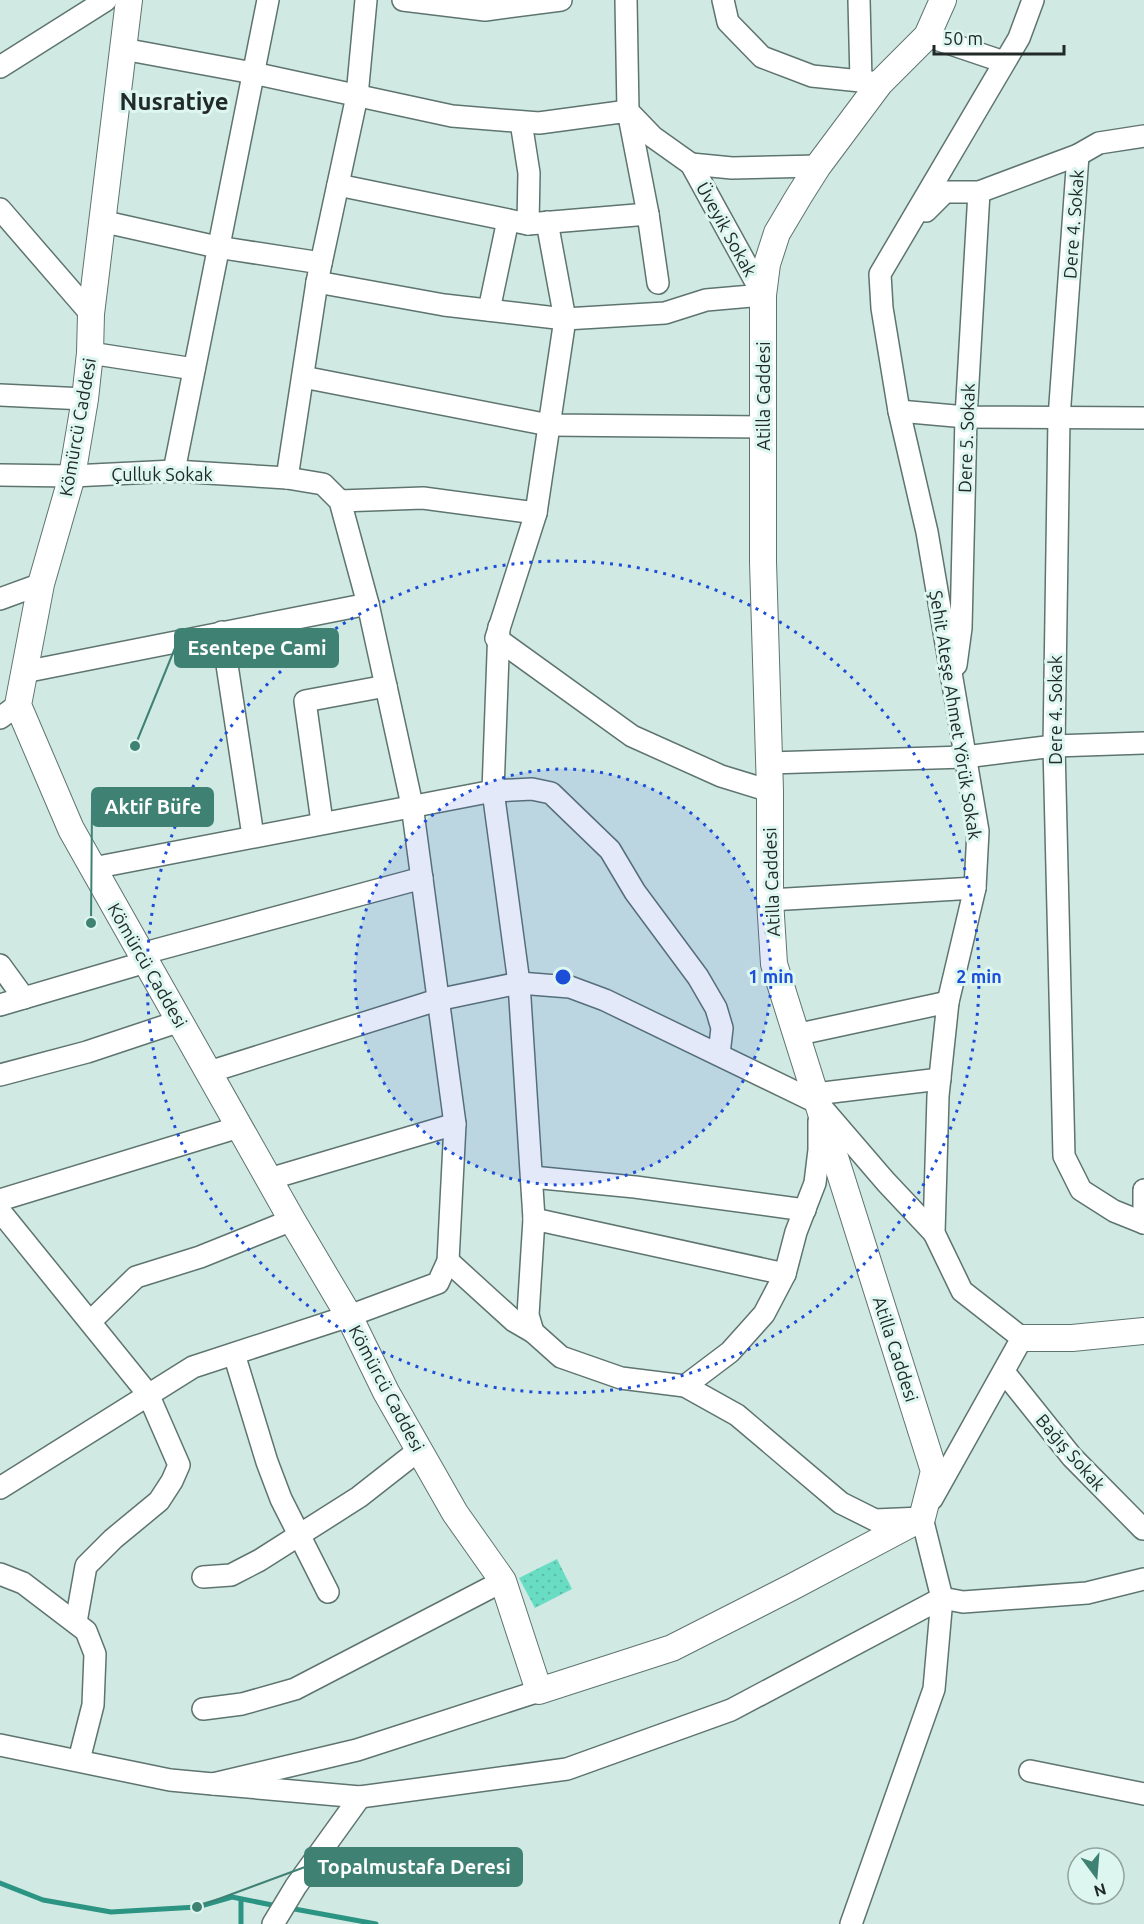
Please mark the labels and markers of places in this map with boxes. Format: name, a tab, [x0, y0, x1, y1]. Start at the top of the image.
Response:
callout: Esentepe Cami	[175, 629, 338, 667]
callout: Aktif Büfe	[92, 788, 213, 826]
centre of rings	[553, 967, 573, 987]
callout: Topalmustafa Deresi	[305, 1848, 522, 1886]

